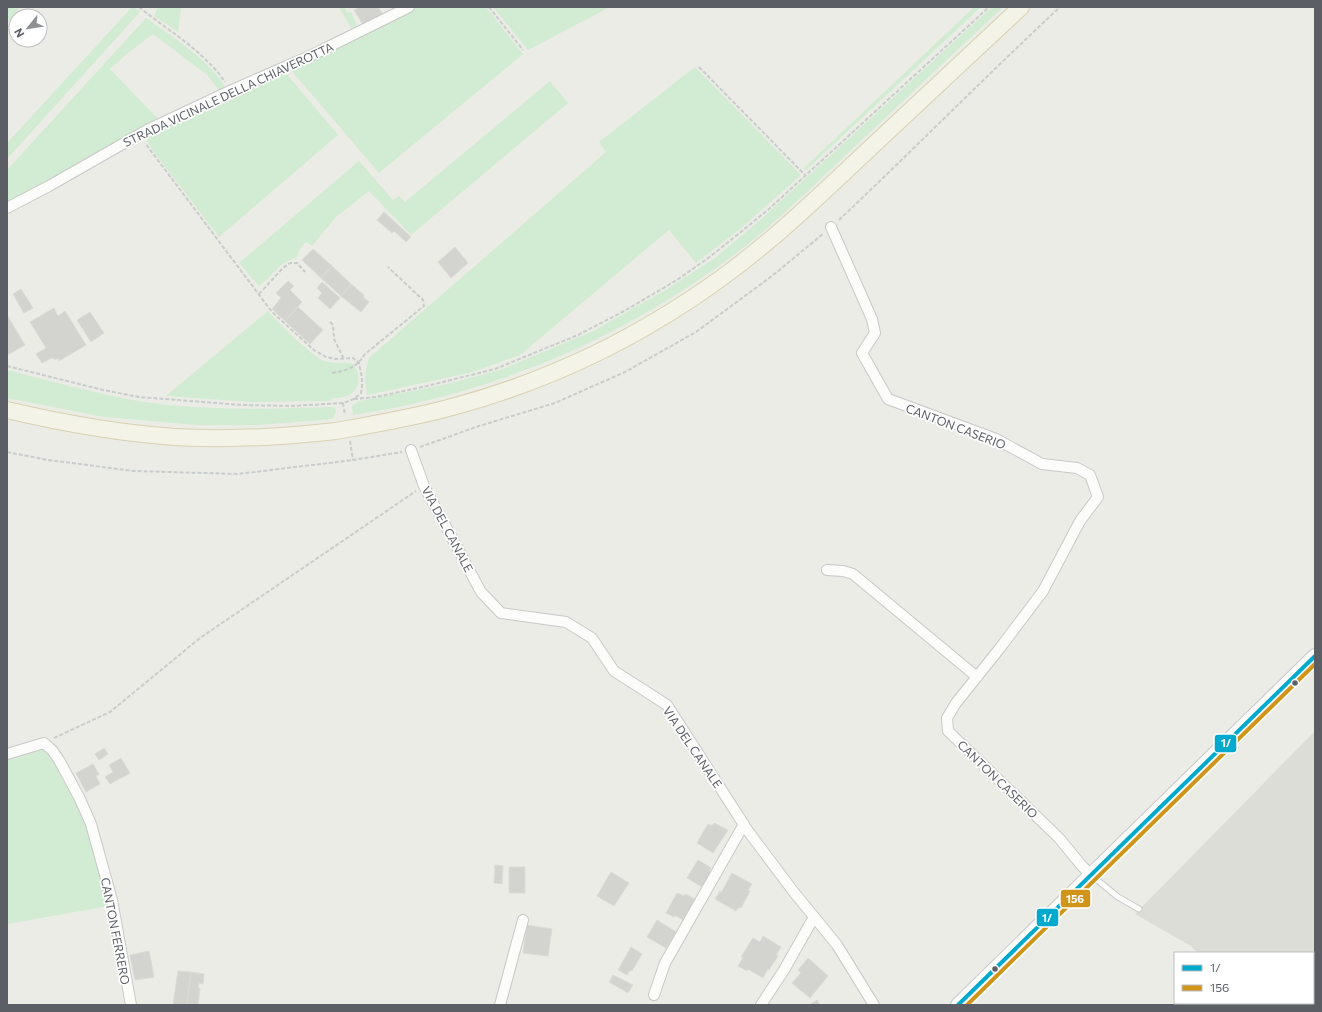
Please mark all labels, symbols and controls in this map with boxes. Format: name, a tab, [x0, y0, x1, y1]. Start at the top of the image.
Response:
north arrow	[8, 8, 48, 48]
text: N	[11, 26, 27, 40]
street label: STRADA VICINALE DELLA CHIAVEROTTA	[121, 39, 335, 149]
street label: CANTON CASERIO	[904, 400, 1008, 452]
street label: VIA DEL CANALE	[419, 484, 477, 574]
unlabelled marker	[1290, 678, 1300, 688]
street label: VIA DEL CANALE	[661, 704, 725, 790]
line badge: 1/	[1214, 734, 1237, 753]
text: 1/	[1221, 736, 1231, 749]
street label: CANTON CASERIO	[955, 737, 1041, 821]
street label: CANTON FERRERO	[99, 876, 133, 986]
line badge: 156	[1060, 889, 1091, 908]
text: 156	[1066, 892, 1084, 905]
line badge: 1/	[1036, 908, 1059, 927]
text: 1/	[1042, 911, 1052, 924]
legend	[1174, 952, 1314, 1004]
text: 1/	[1210, 960, 1220, 974]
unlabelled marker	[990, 964, 1000, 974]
text: 156	[1210, 980, 1229, 994]

